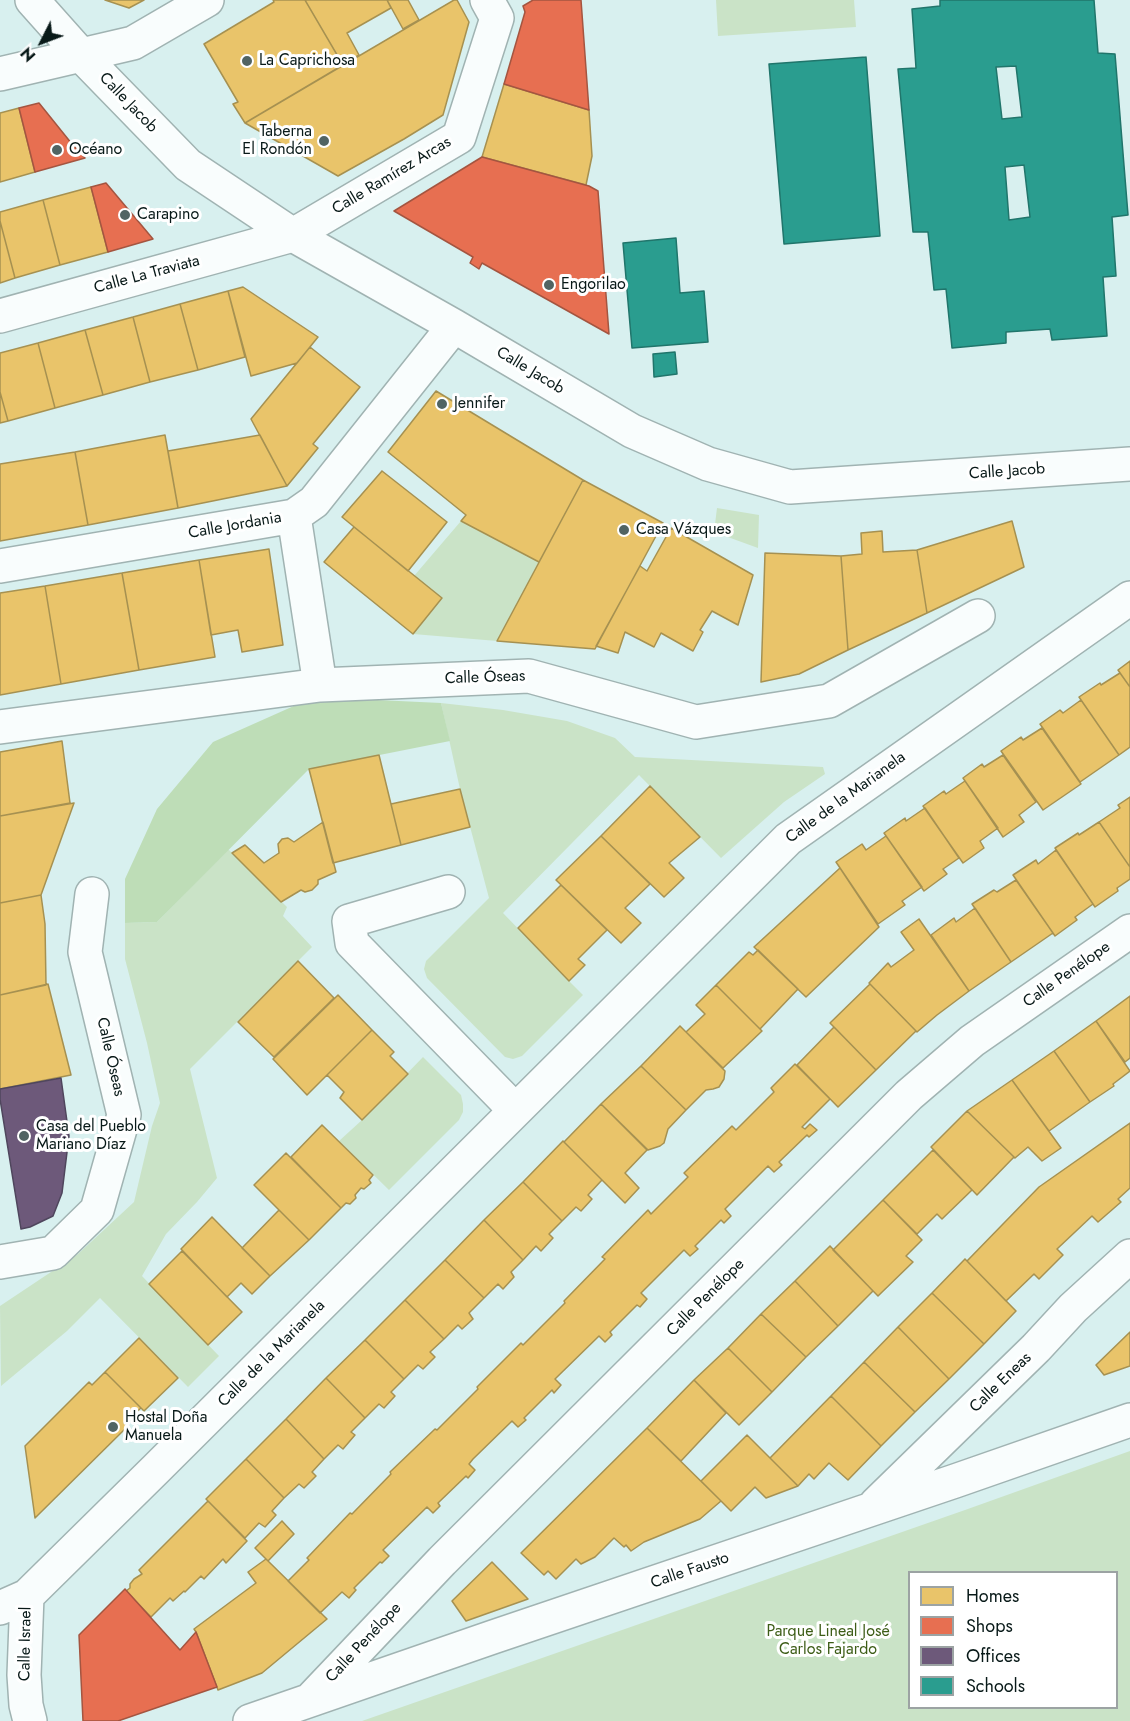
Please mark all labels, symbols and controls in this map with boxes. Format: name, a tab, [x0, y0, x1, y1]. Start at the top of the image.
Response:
north arrow	[12, 12, 72, 72]
text: N	[15, 42, 41, 67]
place label: La Caprichosa	[259, 51, 355, 71]
marker: La Caprichosa	[240, 54, 254, 68]
street label: Calle Jacob	[95, 69, 161, 137]
place label: Taberna El Rondón	[242, 122, 312, 160]
street label: Calle Ramírez Arcas	[329, 133, 455, 219]
marker: Taberna El Rondón	[317, 134, 331, 148]
place label: Océano	[69, 140, 122, 160]
marker: Océano	[50, 143, 64, 157]
place label: Carapino	[137, 205, 199, 225]
marker: Carapino	[118, 208, 132, 222]
street label: Calle La Traviata	[92, 252, 202, 298]
place label: Engorilao	[561, 275, 626, 295]
marker: Engorilao	[542, 278, 556, 292]
street label: Calle Jacob	[492, 343, 568, 399]
place label: Jennifer	[454, 394, 505, 414]
marker: Jennifer	[435, 397, 449, 411]
street label: Calle Jacob	[968, 460, 1046, 484]
street label: Calle Jordania	[187, 508, 283, 544]
place label: Casa Vázques	[636, 520, 731, 540]
marker: Casa Vázques	[617, 523, 631, 537]
street label: Calle Óseas	[444, 667, 526, 689]
street label: Calle de la Marianela	[782, 748, 910, 848]
street label: Calle Penélope	[1020, 938, 1114, 1012]
street label: Calle Óseas	[92, 1016, 128, 1098]
place label: Casa del Pueblo Mariano Díaz	[36, 1117, 146, 1155]
marker: Casa del Pueblo Mariano Díaz	[17, 1129, 31, 1143]
street label: Calle Penélope	[663, 1255, 749, 1341]
street label: Calle de la Marianela	[215, 1297, 329, 1411]
street label: Calle Eneas	[966, 1349, 1036, 1417]
place label: Hostal Doña Manuela	[125, 1408, 207, 1446]
marker: Hostal Doña Manuela	[106, 1420, 120, 1434]
street label: Calle Fausto	[648, 1549, 732, 1593]
legend	[908, 1571, 1118, 1709]
text: Homes	[966, 1583, 1019, 1609]
street label: Calle Penélope	[322, 1599, 406, 1687]
street label: Calle Israel	[16, 1607, 36, 1681]
text: Shops	[966, 1613, 1013, 1639]
park label: Parque Lineal José Carlos Fajardo	[766, 1622, 890, 1660]
text: Offices	[966, 1643, 1020, 1669]
text: Schools	[966, 1673, 1025, 1699]

